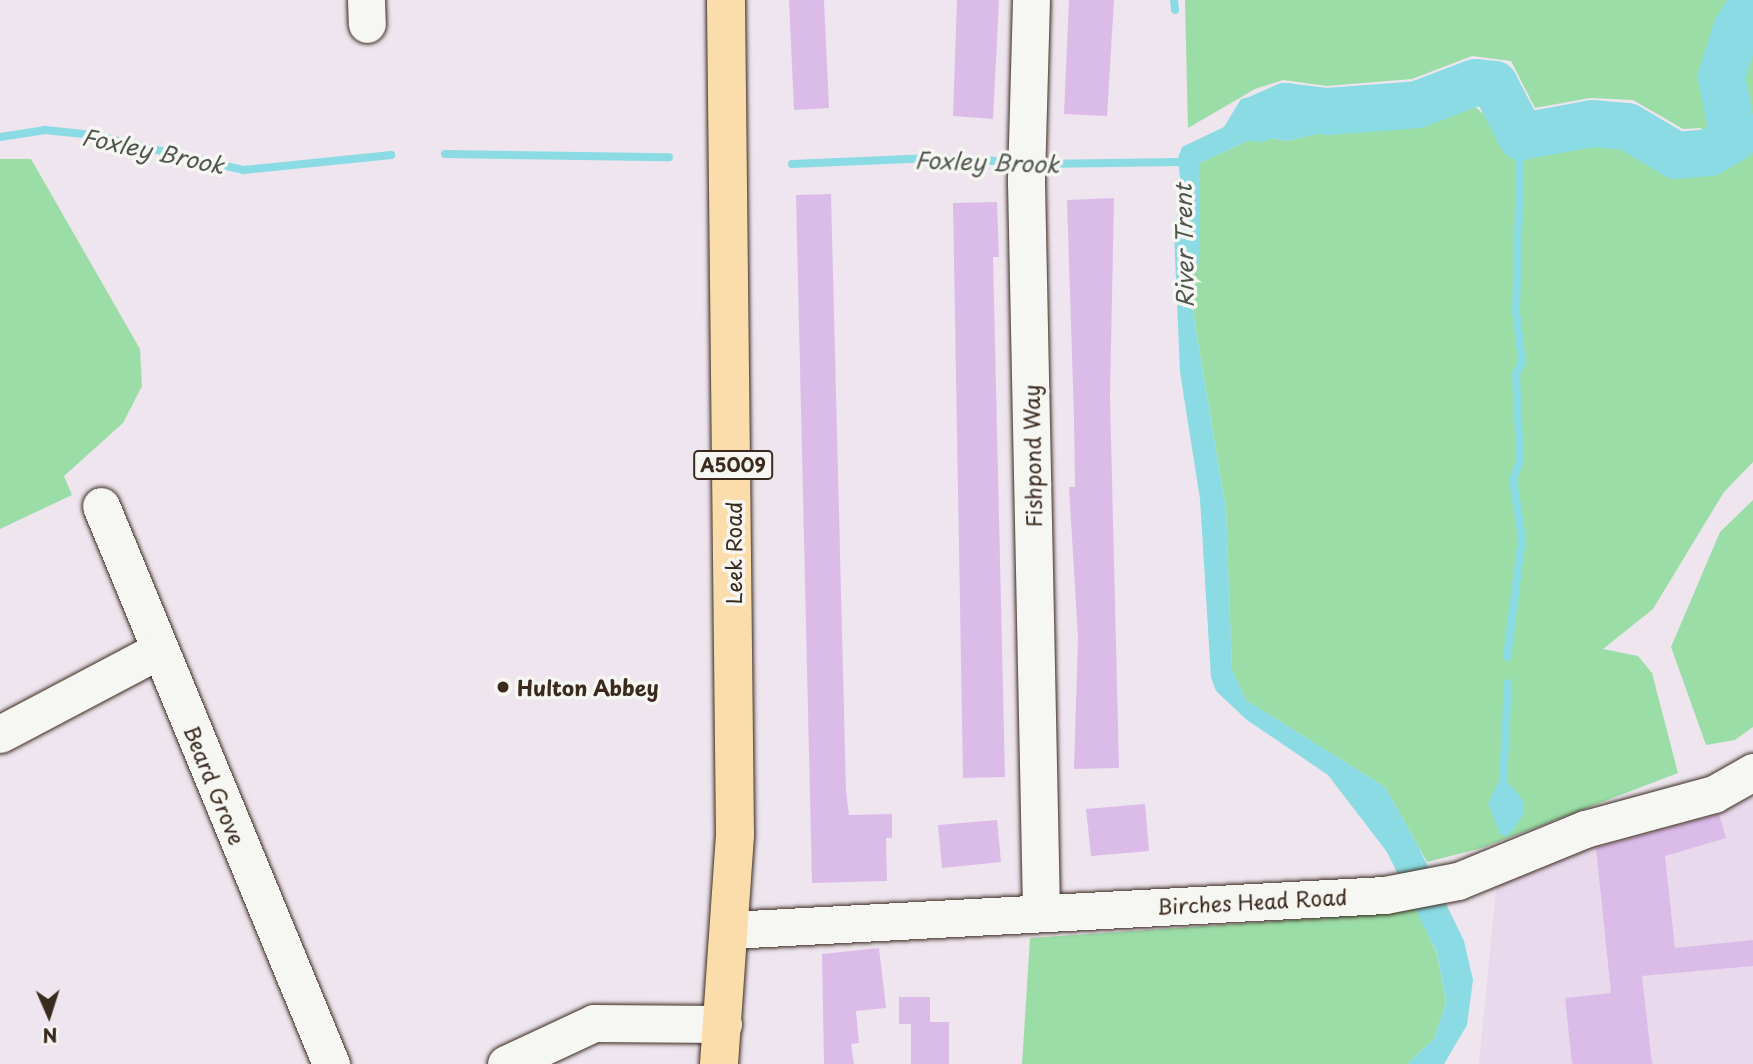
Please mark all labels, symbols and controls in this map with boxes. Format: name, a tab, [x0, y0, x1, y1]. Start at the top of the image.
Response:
water label: Foxley Brook	[79, 122, 227, 180]
water label: Foxley Brook	[914, 146, 1060, 178]
water label: River Trent	[1169, 184, 1199, 308]
street label: Fishpond Way	[1018, 385, 1046, 527]
road number: A5009	[693, 450, 773, 480]
street label: Leek Road	[720, 501, 746, 605]
place label: Hulton Abbey	[517, 674, 660, 700]
marker: Hulton Abbey	[495, 679, 511, 695]
street label: Beard Grove	[179, 721, 251, 849]
street label: Birches Head Road	[1156, 883, 1348, 919]
north arrow	[14, 980, 84, 1050]
text: N	[42, 1022, 58, 1050]

